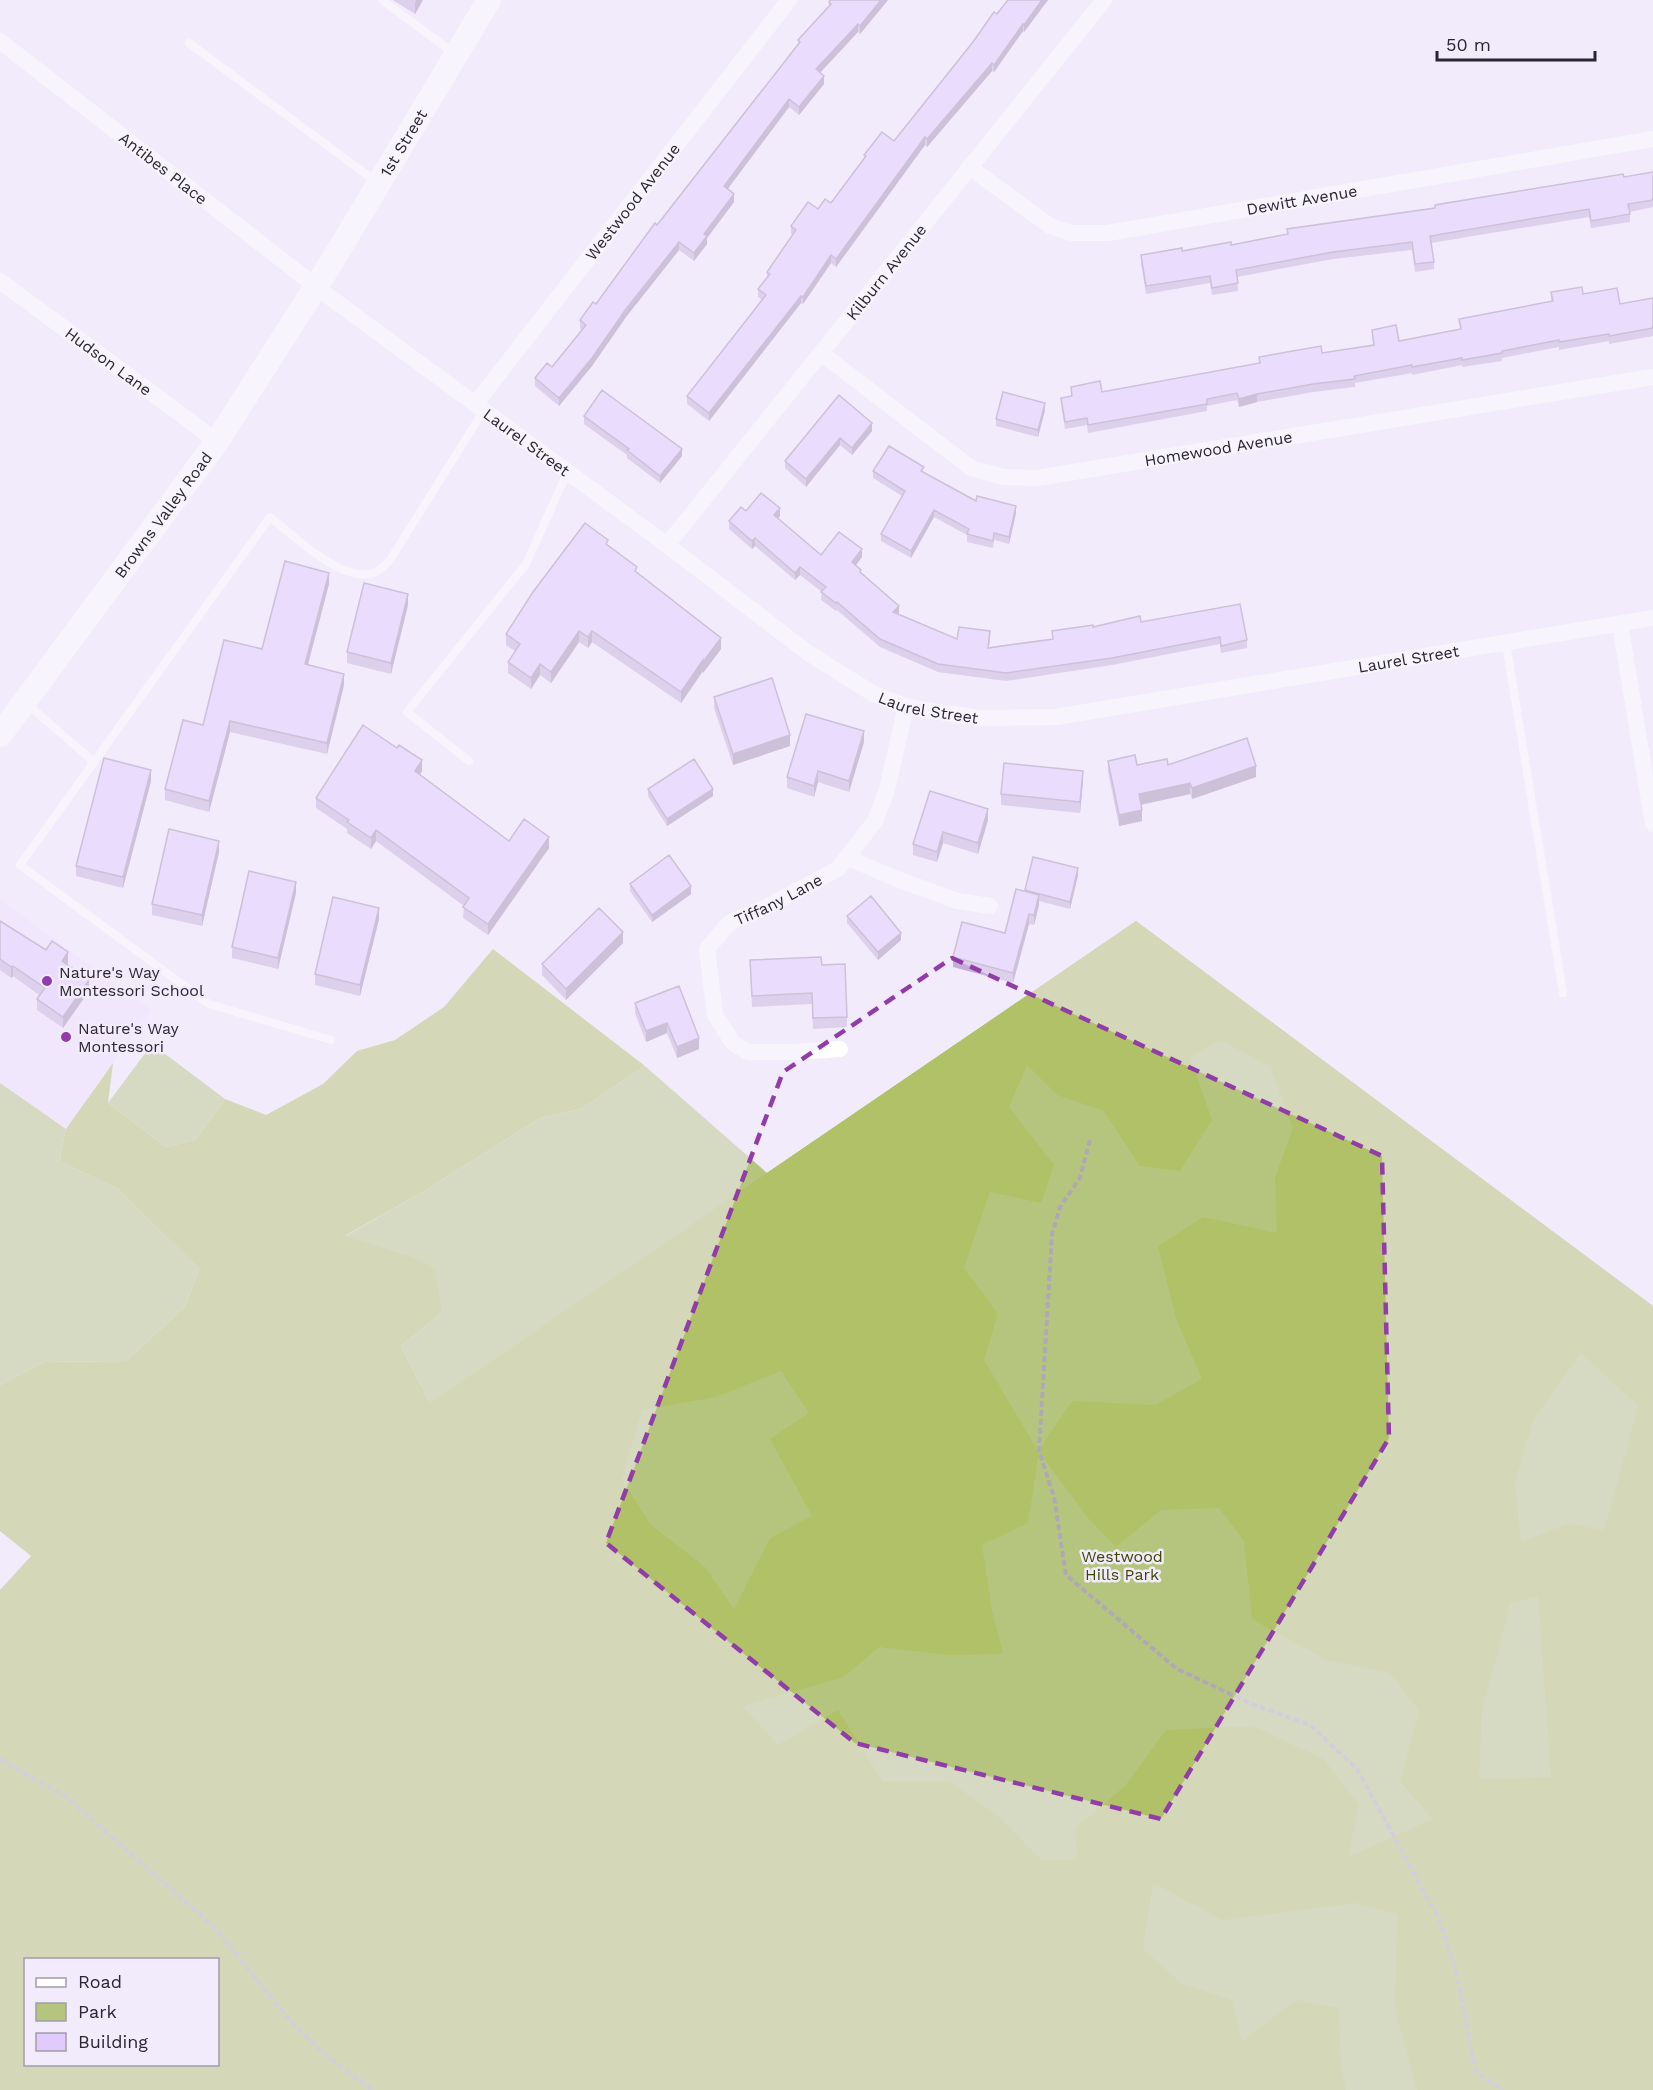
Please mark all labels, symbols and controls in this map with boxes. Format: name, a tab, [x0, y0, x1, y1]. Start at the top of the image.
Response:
scale bar	[1437, 24, 1594, 62]
text: 50 m	[1446, 34, 1491, 55]
street label: 1st Street	[376, 106, 431, 180]
street label: Antibes Place	[116, 128, 211, 208]
street label: Westwood Avenue	[581, 139, 684, 264]
street label: Dewitt Avenue	[1245, 181, 1359, 218]
street label: Kilburn Avenue	[842, 220, 930, 324]
street label: Hudson Lane	[62, 323, 156, 399]
street label: Laurel Street	[480, 404, 574, 480]
street label: Homewood Avenue	[1143, 427, 1294, 470]
street label: Browns Valley Road	[110, 448, 216, 582]
street label: Laurel Street	[1357, 641, 1461, 676]
street label: Laurel Street	[876, 687, 980, 727]
street label: Tiffany Lane	[731, 870, 825, 929]
place label: Nature's Way Montessori School	[59, 963, 204, 1000]
marker: Nature's Way Montessori School	[40, 974, 54, 988]
place label: Nature's Way Montessori	[78, 1019, 180, 1056]
marker: Nature's Way Montessori	[59, 1030, 73, 1044]
park label: Westwood Hills Park	[1081, 1547, 1163, 1584]
legend	[24, 1958, 219, 2066]
text: Road	[78, 1971, 122, 1992]
text: Park	[78, 2001, 117, 2022]
text: Building	[78, 2031, 148, 2052]

